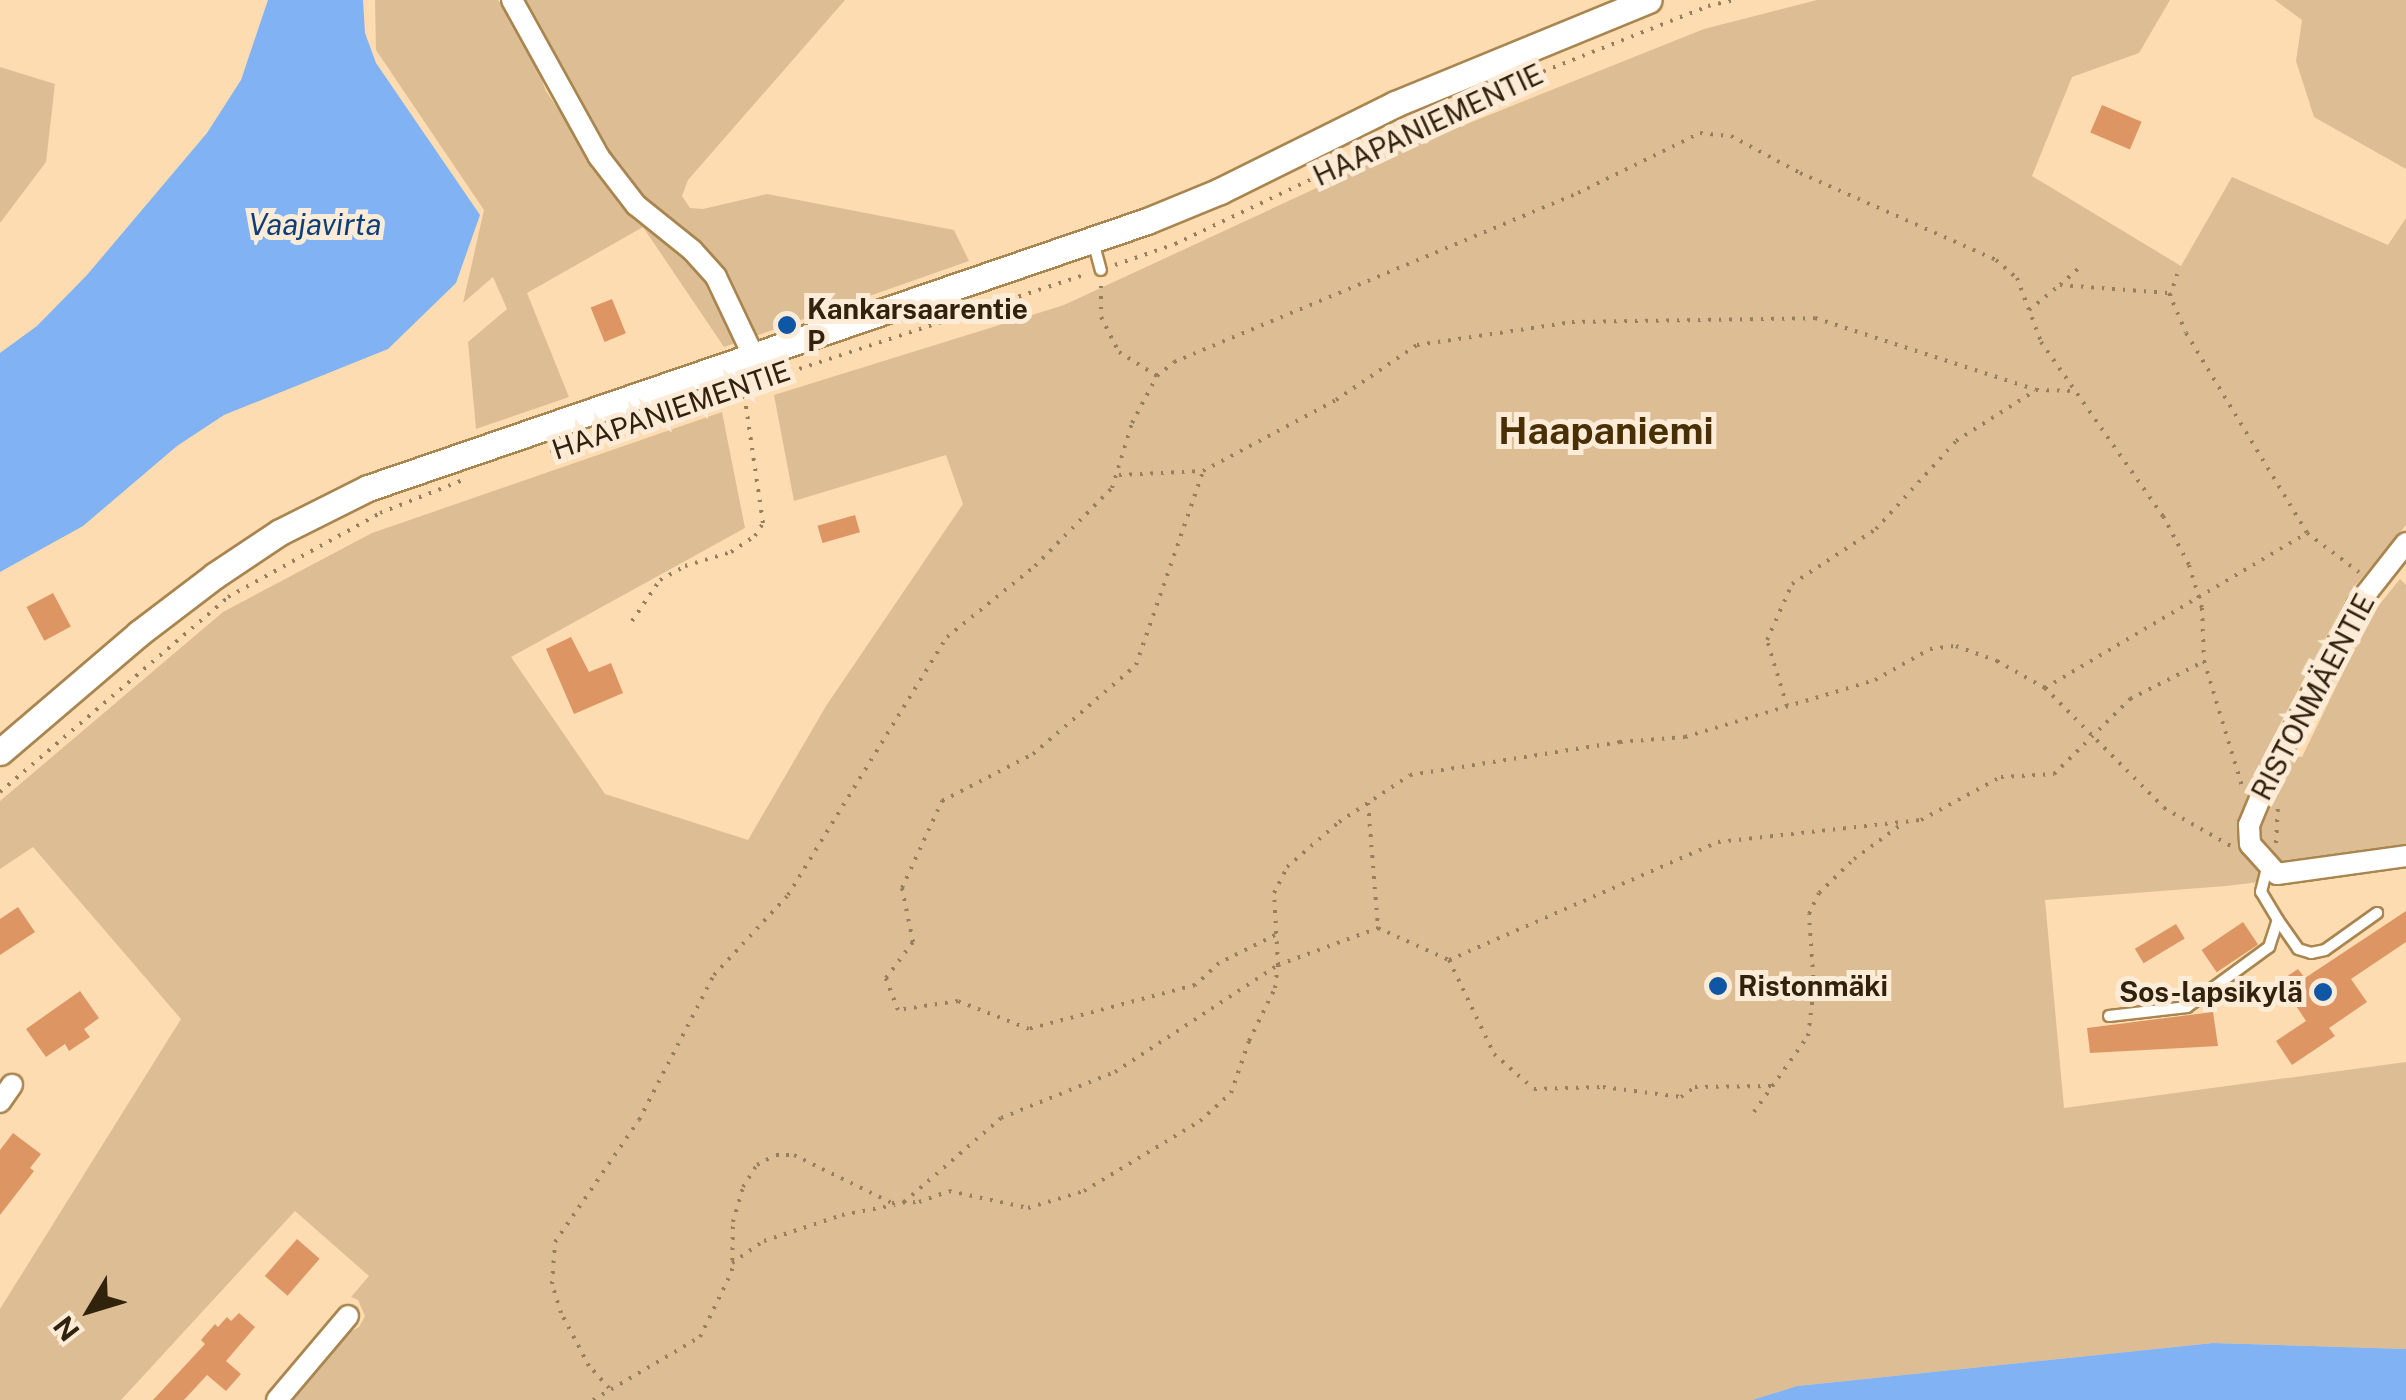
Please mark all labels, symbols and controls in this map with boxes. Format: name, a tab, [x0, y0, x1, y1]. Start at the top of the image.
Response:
street label: HAAPANIEMENTIE	[1308, 57, 1548, 193]
water label: Vaajavirta	[249, 206, 381, 242]
place label: Kankarsaarentie P	[807, 292, 1028, 358]
marker: Kankarsaarentie P	[776, 314, 798, 336]
street label: HAAPANIEMENTIE	[548, 354, 794, 466]
district label: Haapaniemi	[1498, 408, 1714, 454]
street label: RISTONMÄENTIE	[2245, 588, 2381, 806]
place label: Ristonmäki	[1738, 969, 1888, 1003]
marker: Ristonmäki	[1707, 975, 1729, 997]
place label: Sos-lapsikylä	[2119, 975, 2303, 1009]
marker: Sos-lapsikylä	[2312, 981, 2334, 1003]
north arrow	[40, 1260, 140, 1360]
text: N	[46, 1310, 86, 1348]

